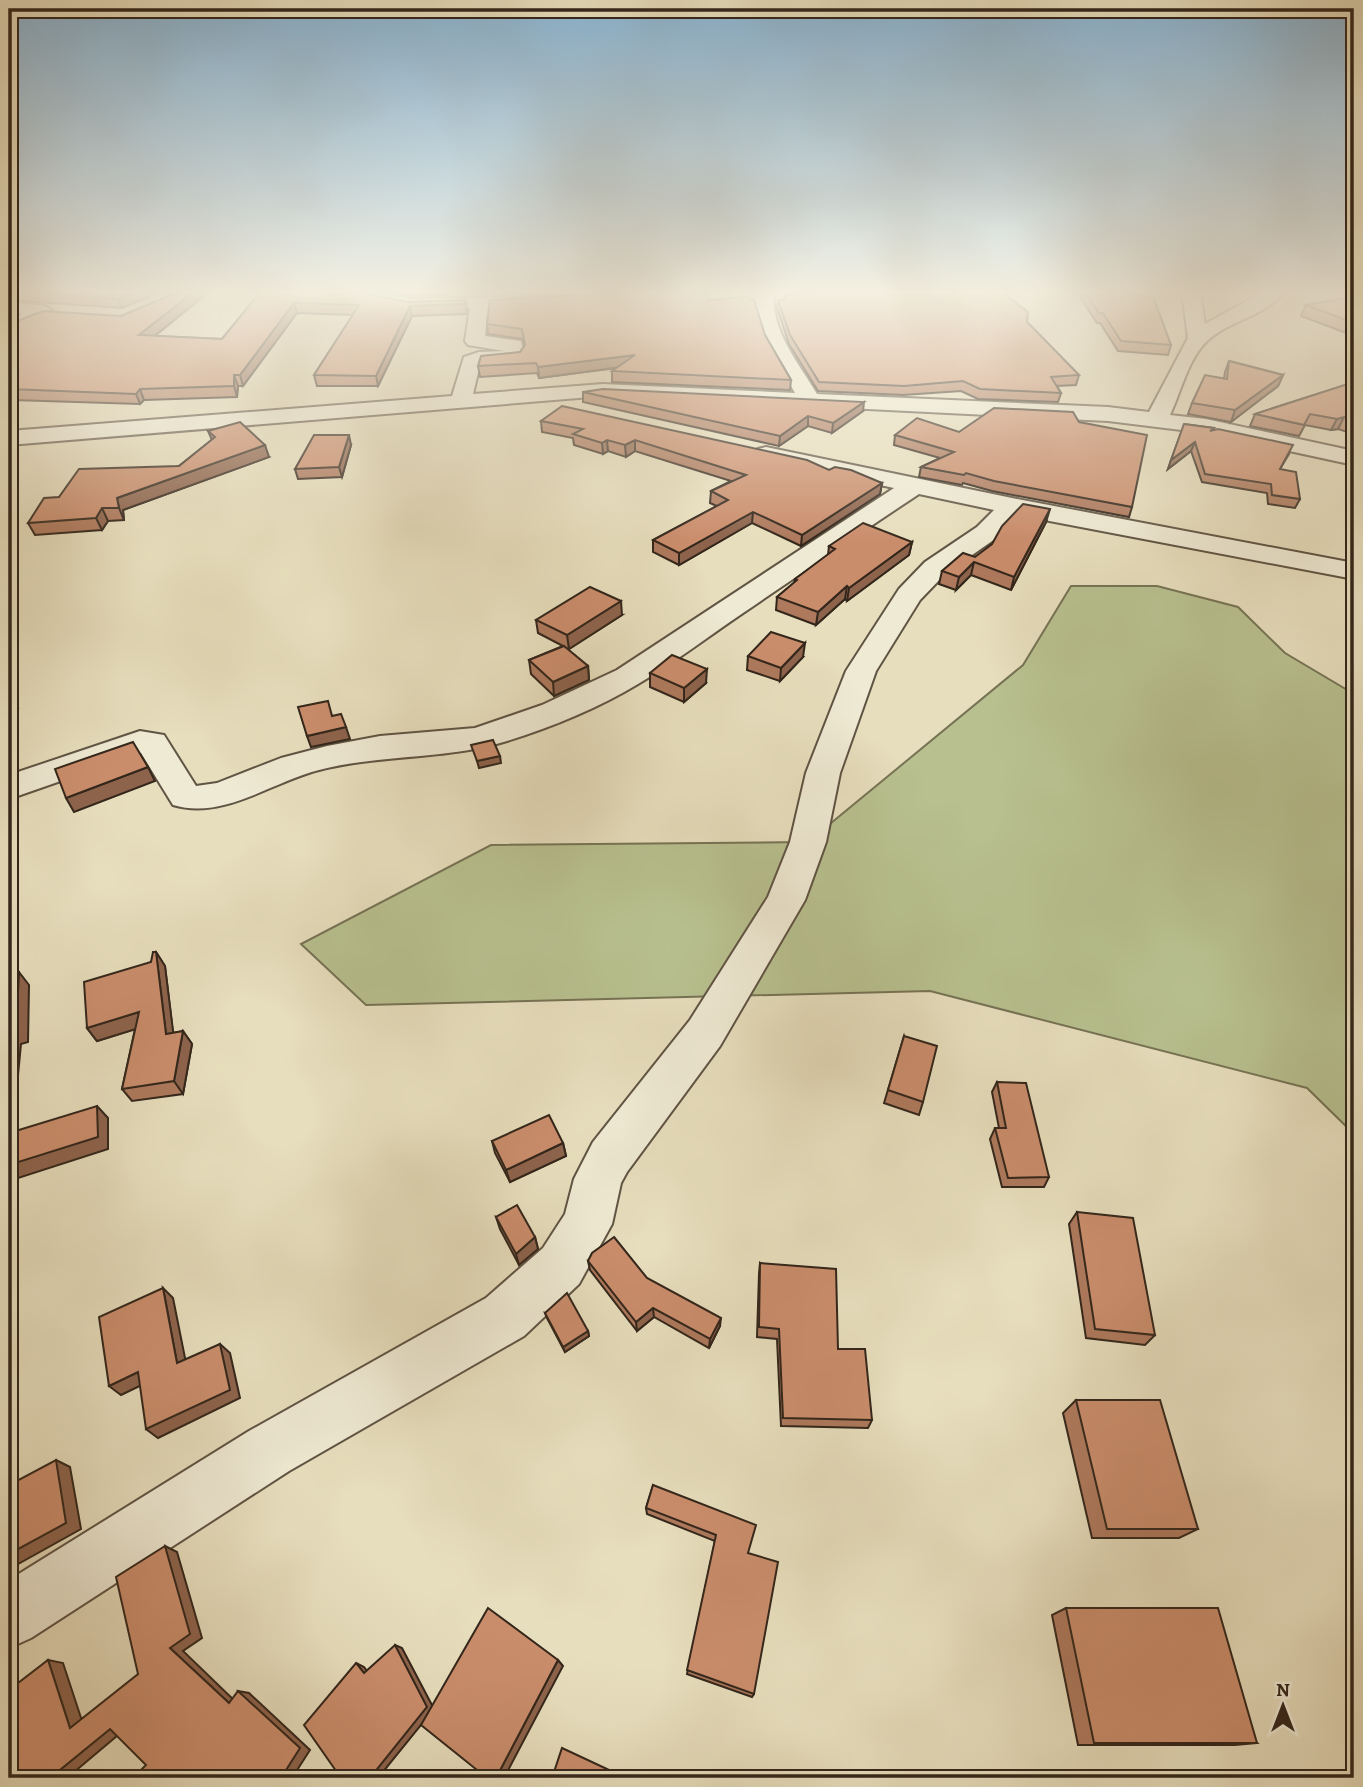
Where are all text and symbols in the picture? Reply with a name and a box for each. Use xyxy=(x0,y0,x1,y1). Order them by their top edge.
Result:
north arrow xyxy=(1248,1672,1318,1742)
text: N xyxy=(1276,1677,1290,1703)

